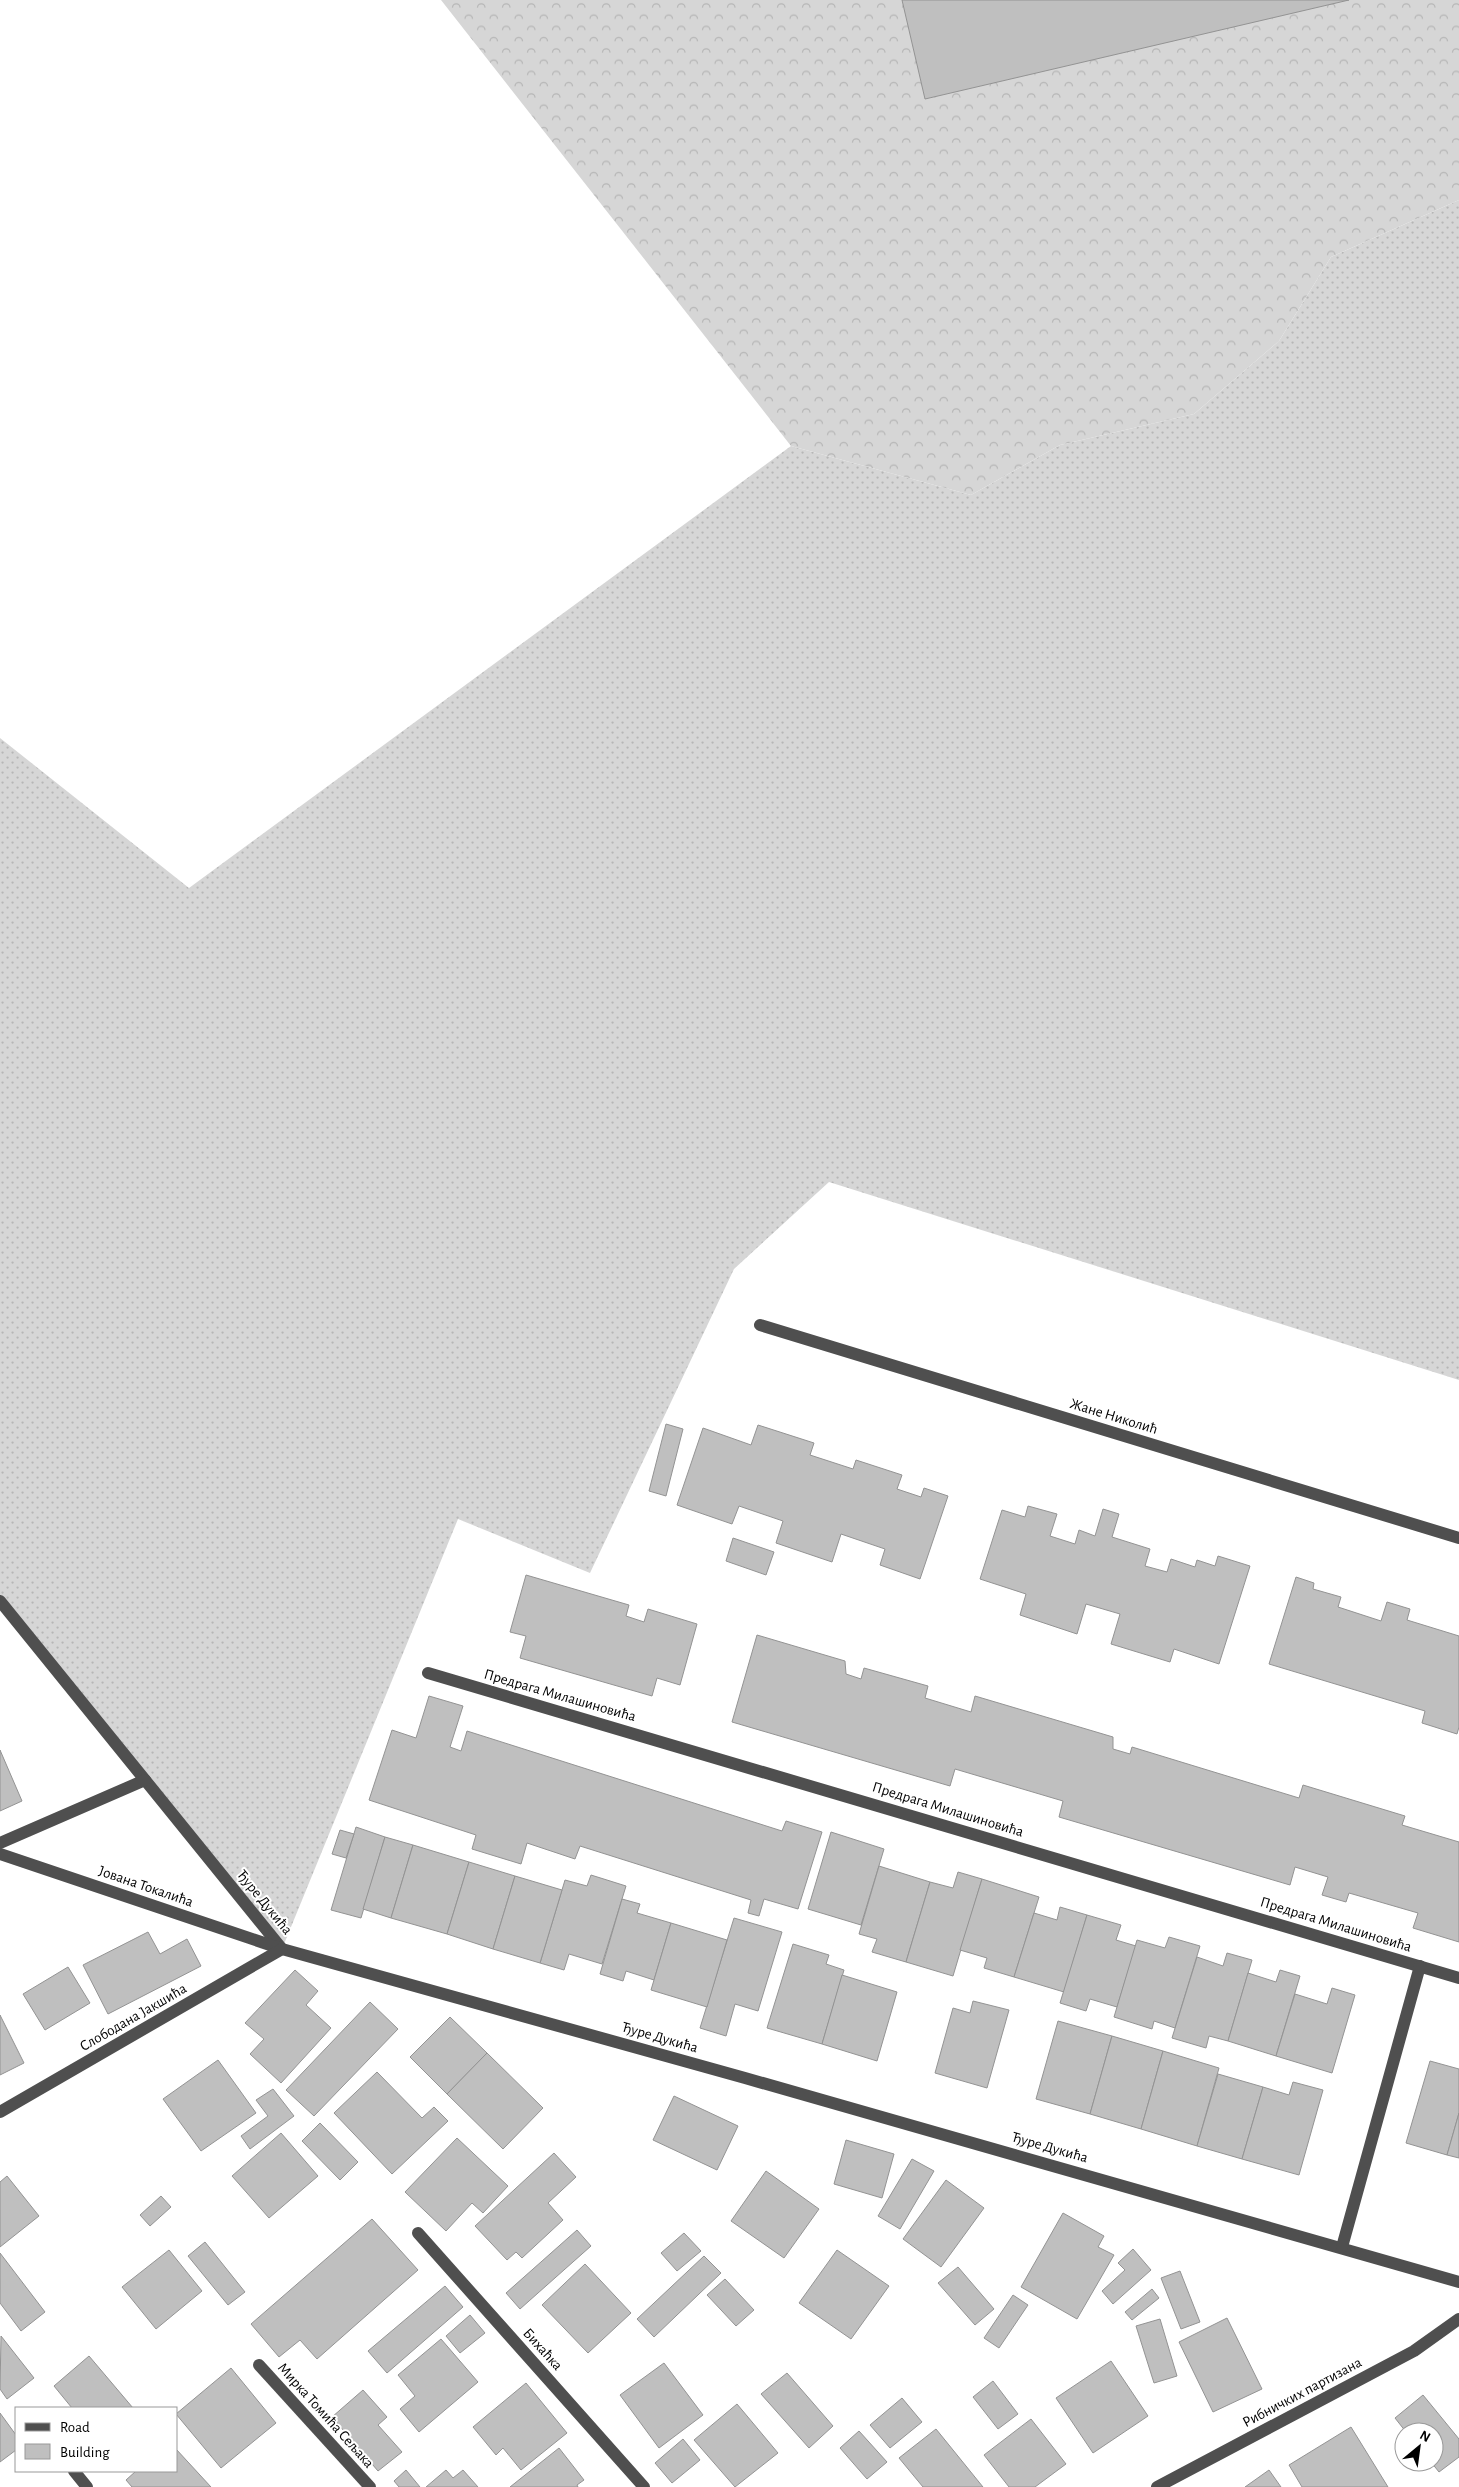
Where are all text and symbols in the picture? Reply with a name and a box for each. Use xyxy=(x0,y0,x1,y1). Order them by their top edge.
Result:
street label: Жане Николић xyxy=(1068,1396,1160,1437)
street label: Предрага Милашиновића xyxy=(482,1667,638,1724)
street label: Предрага Милашиновића xyxy=(870,1779,1025,1840)
street label: Јована Токалића xyxy=(96,1863,195,1910)
street label: Ђуре Дукића xyxy=(234,1867,295,1938)
street label: Предрага Милашиновића xyxy=(1258,1894,1413,1955)
street label: Слободана Јакшића xyxy=(77,1981,189,2054)
street label: Ђуре Дукића xyxy=(620,2019,700,2056)
street label: Ђуре Дукића xyxy=(1010,2129,1090,2166)
street label: Бихаћка xyxy=(520,2325,565,2373)
street label: Рибничких партизана xyxy=(1240,2355,1364,2430)
street label: Мирка Томића Сељака xyxy=(275,2360,377,2471)
legend xyxy=(15,2407,178,2472)
text: Road xyxy=(60,2420,90,2435)
north arrow xyxy=(1394,2422,1444,2472)
text: N xyxy=(1417,2428,1432,2445)
text: Building xyxy=(60,2445,110,2460)

